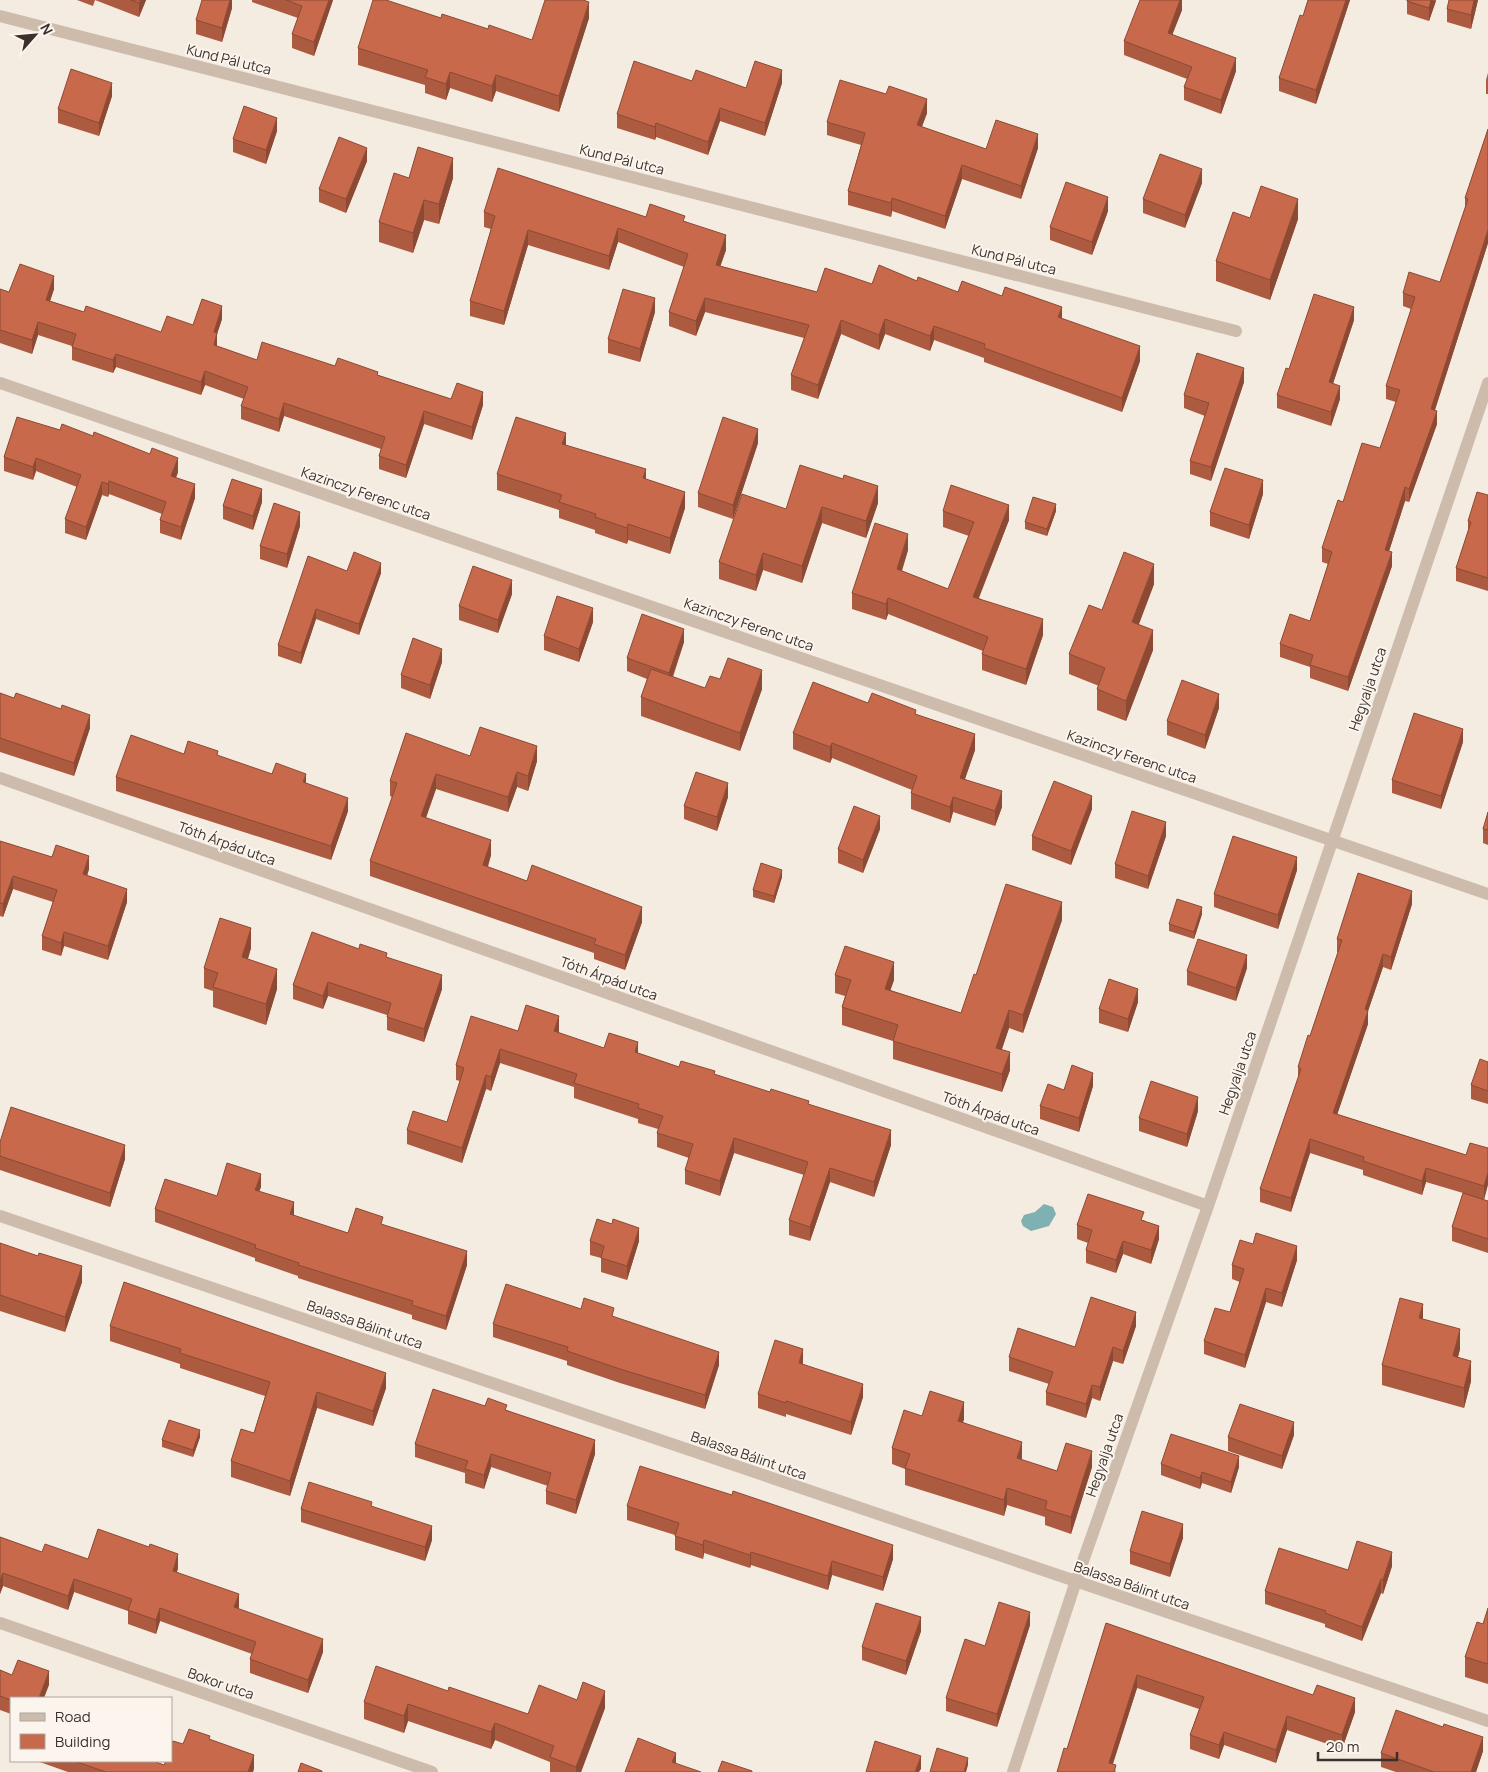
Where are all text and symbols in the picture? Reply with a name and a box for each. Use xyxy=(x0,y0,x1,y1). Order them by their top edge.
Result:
north arrow xyxy=(10,10,60,60)
text: N xyxy=(36,20,58,38)
street label: Kund Pál utca xyxy=(185,39,273,79)
street label: Kund Pál utca xyxy=(578,139,666,179)
street label: Kund Pál utca xyxy=(970,239,1058,279)
street label: Kazinczy Ferenc utca xyxy=(299,462,433,524)
street label: Kazinczy Ferenc utca xyxy=(682,593,816,655)
street label: Hegyalja utca xyxy=(1344,645,1390,733)
street label: Kazinczy Ferenc utca xyxy=(1065,725,1199,787)
street label: Tóth Árpád utca xyxy=(176,817,278,869)
street label: Tóth Árpád utca xyxy=(558,952,660,1004)
street label: Hegyalja utca xyxy=(1214,1029,1260,1117)
street label: Tóth Árpád utca xyxy=(940,1087,1042,1139)
street label: Balassa Bálint utca xyxy=(304,1295,426,1353)
street label: Hegyalja utca xyxy=(1081,1411,1127,1499)
street label: Balassa Bálint utca xyxy=(688,1426,810,1484)
street label: Balassa Bálint utca xyxy=(1071,1556,1193,1614)
street label: Bokor utca xyxy=(185,1663,257,1703)
legend xyxy=(10,1697,172,1762)
text: Road xyxy=(55,1706,91,1727)
scale bar xyxy=(1318,1730,1397,1762)
text: Building xyxy=(55,1731,110,1752)
text: 20 m xyxy=(1326,1736,1359,1757)

